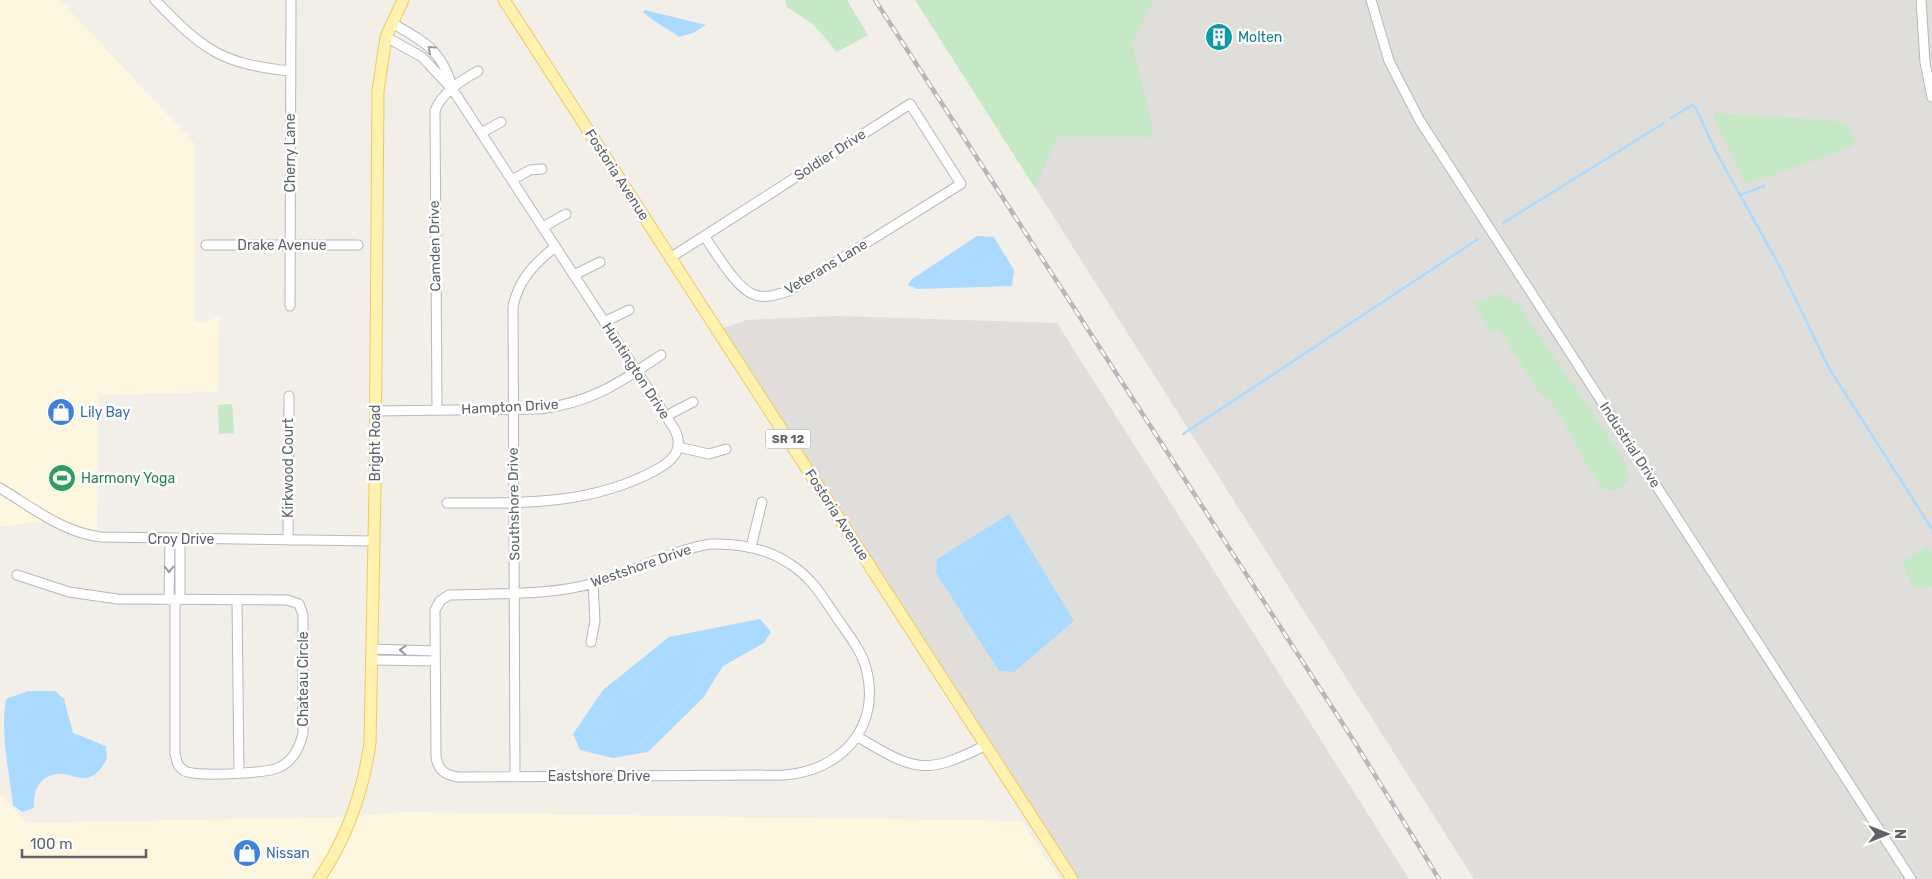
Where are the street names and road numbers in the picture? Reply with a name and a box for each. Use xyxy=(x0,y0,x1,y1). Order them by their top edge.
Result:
street label: Cherry Lane xyxy=(282,113,299,193)
street label: Fostoria Avenue xyxy=(581,126,653,224)
street label: Soldier Drive xyxy=(791,126,869,184)
street label: Camden Drive xyxy=(426,200,444,292)
street label: Veterans Lane xyxy=(782,236,871,298)
street label: Drake Avenue xyxy=(237,237,327,254)
street label: Huntington Drive xyxy=(598,320,674,423)
street label: Hampton Drive xyxy=(461,396,559,418)
street label: Industrial Drive xyxy=(1596,399,1664,491)
street label: Bright Road xyxy=(367,405,384,481)
street label: Kirkwood Court xyxy=(280,418,297,518)
road number: SR 12 xyxy=(766,429,810,448)
street label: Southshore Drive xyxy=(505,447,523,561)
street label: Fostoria Avenue xyxy=(801,466,873,564)
street label: Croy Drive xyxy=(148,531,215,548)
street label: Westshore Drive xyxy=(588,541,694,591)
street label: Chateau Circle xyxy=(295,631,312,727)
street label: Eastshore Drive xyxy=(548,768,650,785)

